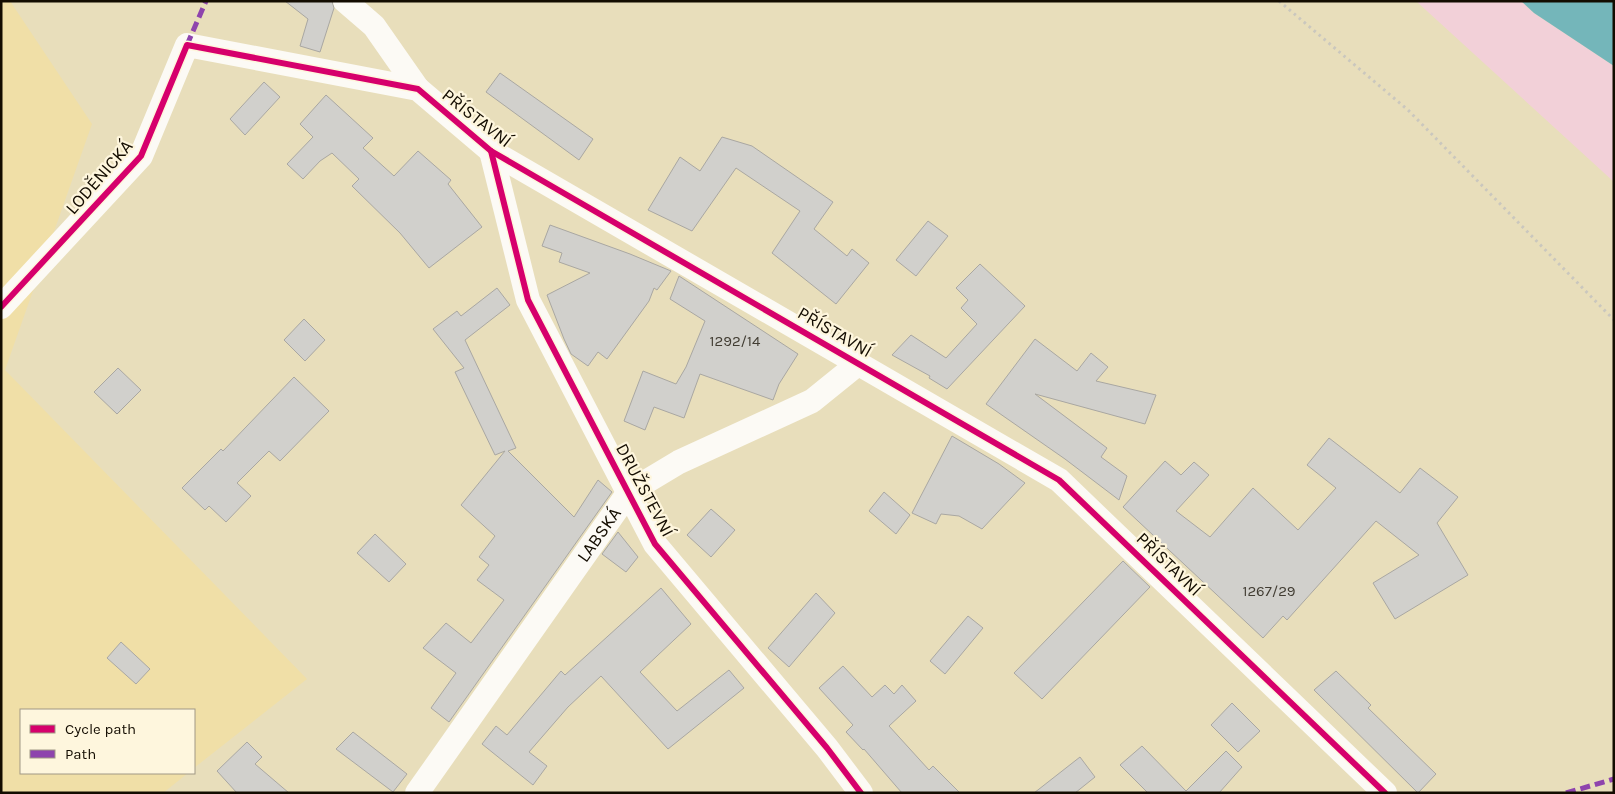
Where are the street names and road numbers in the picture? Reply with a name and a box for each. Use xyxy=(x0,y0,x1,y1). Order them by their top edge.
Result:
street label: PŘÍSTAVNÍ xyxy=(438,83,518,153)
street label: LODĚNICKÁ xyxy=(60,135,137,219)
street label: PŘÍSTAVNÍ xyxy=(794,301,878,363)
street label: DRUŽSTEVNÍ xyxy=(611,439,680,541)
street label: LABSKÁ xyxy=(572,502,626,566)
street label: PŘÍSTAVNÍ xyxy=(1132,527,1208,601)

